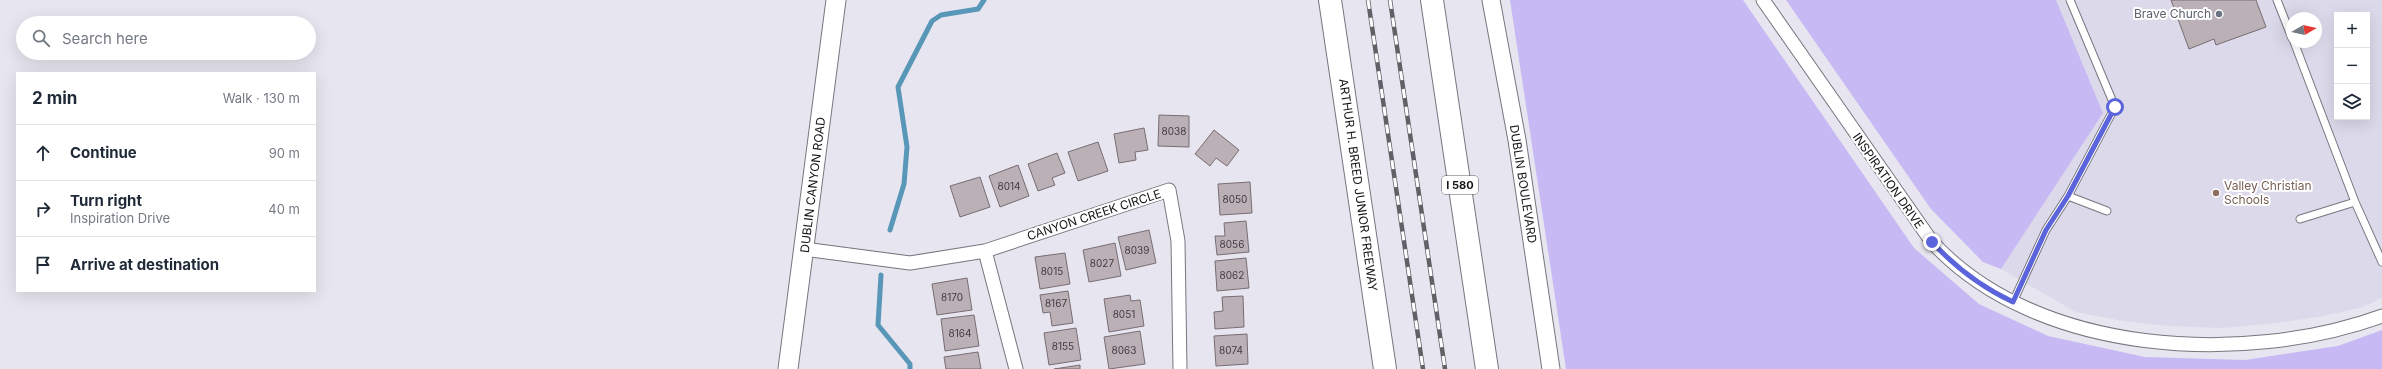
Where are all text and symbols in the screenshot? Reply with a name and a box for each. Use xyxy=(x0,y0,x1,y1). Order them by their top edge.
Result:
place label: Brave Church xyxy=(2134,6,2211,21)
marker: Brave Church xyxy=(2214,9,2224,19)
north arrow xyxy=(2286,12,2322,48)
map controls xyxy=(2334,12,2370,120)
button: + xyxy=(2334,12,2370,48)
search box xyxy=(16,16,316,60)
icon: search xyxy=(30,27,52,49)
text: Search here xyxy=(62,29,148,48)
button: − xyxy=(2334,48,2370,84)
street label: ARTHUR H. BREED JUNIOR FREEWAY xyxy=(1336,78,1381,292)
button: layers xyxy=(2334,84,2370,120)
text: 2 min xyxy=(32,88,77,108)
text: Walk · 130 m xyxy=(223,90,300,106)
route start xyxy=(2106,98,2124,116)
street label: DUBLIN CANYON ROAD xyxy=(797,116,828,254)
street label: DUBLIN BOULEVARD xyxy=(1507,124,1540,244)
house number: 8038 xyxy=(1162,125,1186,137)
street label: INSPIRATION DRIVE xyxy=(1850,130,1927,232)
icon: ahead xyxy=(32,142,54,164)
text: Continue xyxy=(70,143,137,162)
text: 90 m xyxy=(269,145,300,161)
road number: I 580 xyxy=(1442,176,1478,194)
place label: Valley Christian Schools xyxy=(2224,178,2312,207)
house number: 8014 xyxy=(997,180,1021,192)
street label: CANYON CREEK CIRCLE xyxy=(1025,186,1163,243)
marker: Valley Christian Schools xyxy=(2211,188,2221,198)
text: Turn right xyxy=(70,191,142,210)
house number: 8050 xyxy=(1223,193,1247,205)
icon: right xyxy=(32,198,54,220)
text: 40 m xyxy=(268,201,300,217)
text: Inspiration Drive xyxy=(70,210,170,226)
route end xyxy=(1923,233,1941,251)
house number: 8056 xyxy=(1220,238,1244,250)
house number: 8039 xyxy=(1125,244,1149,256)
icon: arrive xyxy=(32,254,54,276)
text: Arrive at destination xyxy=(70,255,219,274)
house number: 8027 xyxy=(1090,257,1114,269)
house number: 8015 xyxy=(1041,265,1063,277)
house number: 8062 xyxy=(1220,269,1244,281)
house number: 8170 xyxy=(941,291,963,303)
house number: 8167 xyxy=(1045,297,1067,309)
house number: 8051 xyxy=(1113,308,1135,320)
house number: 8164 xyxy=(949,327,971,339)
house number: 8155 xyxy=(1052,340,1074,352)
house number: 8063 xyxy=(1112,344,1136,356)
house number: 8074 xyxy=(1219,344,1243,356)

